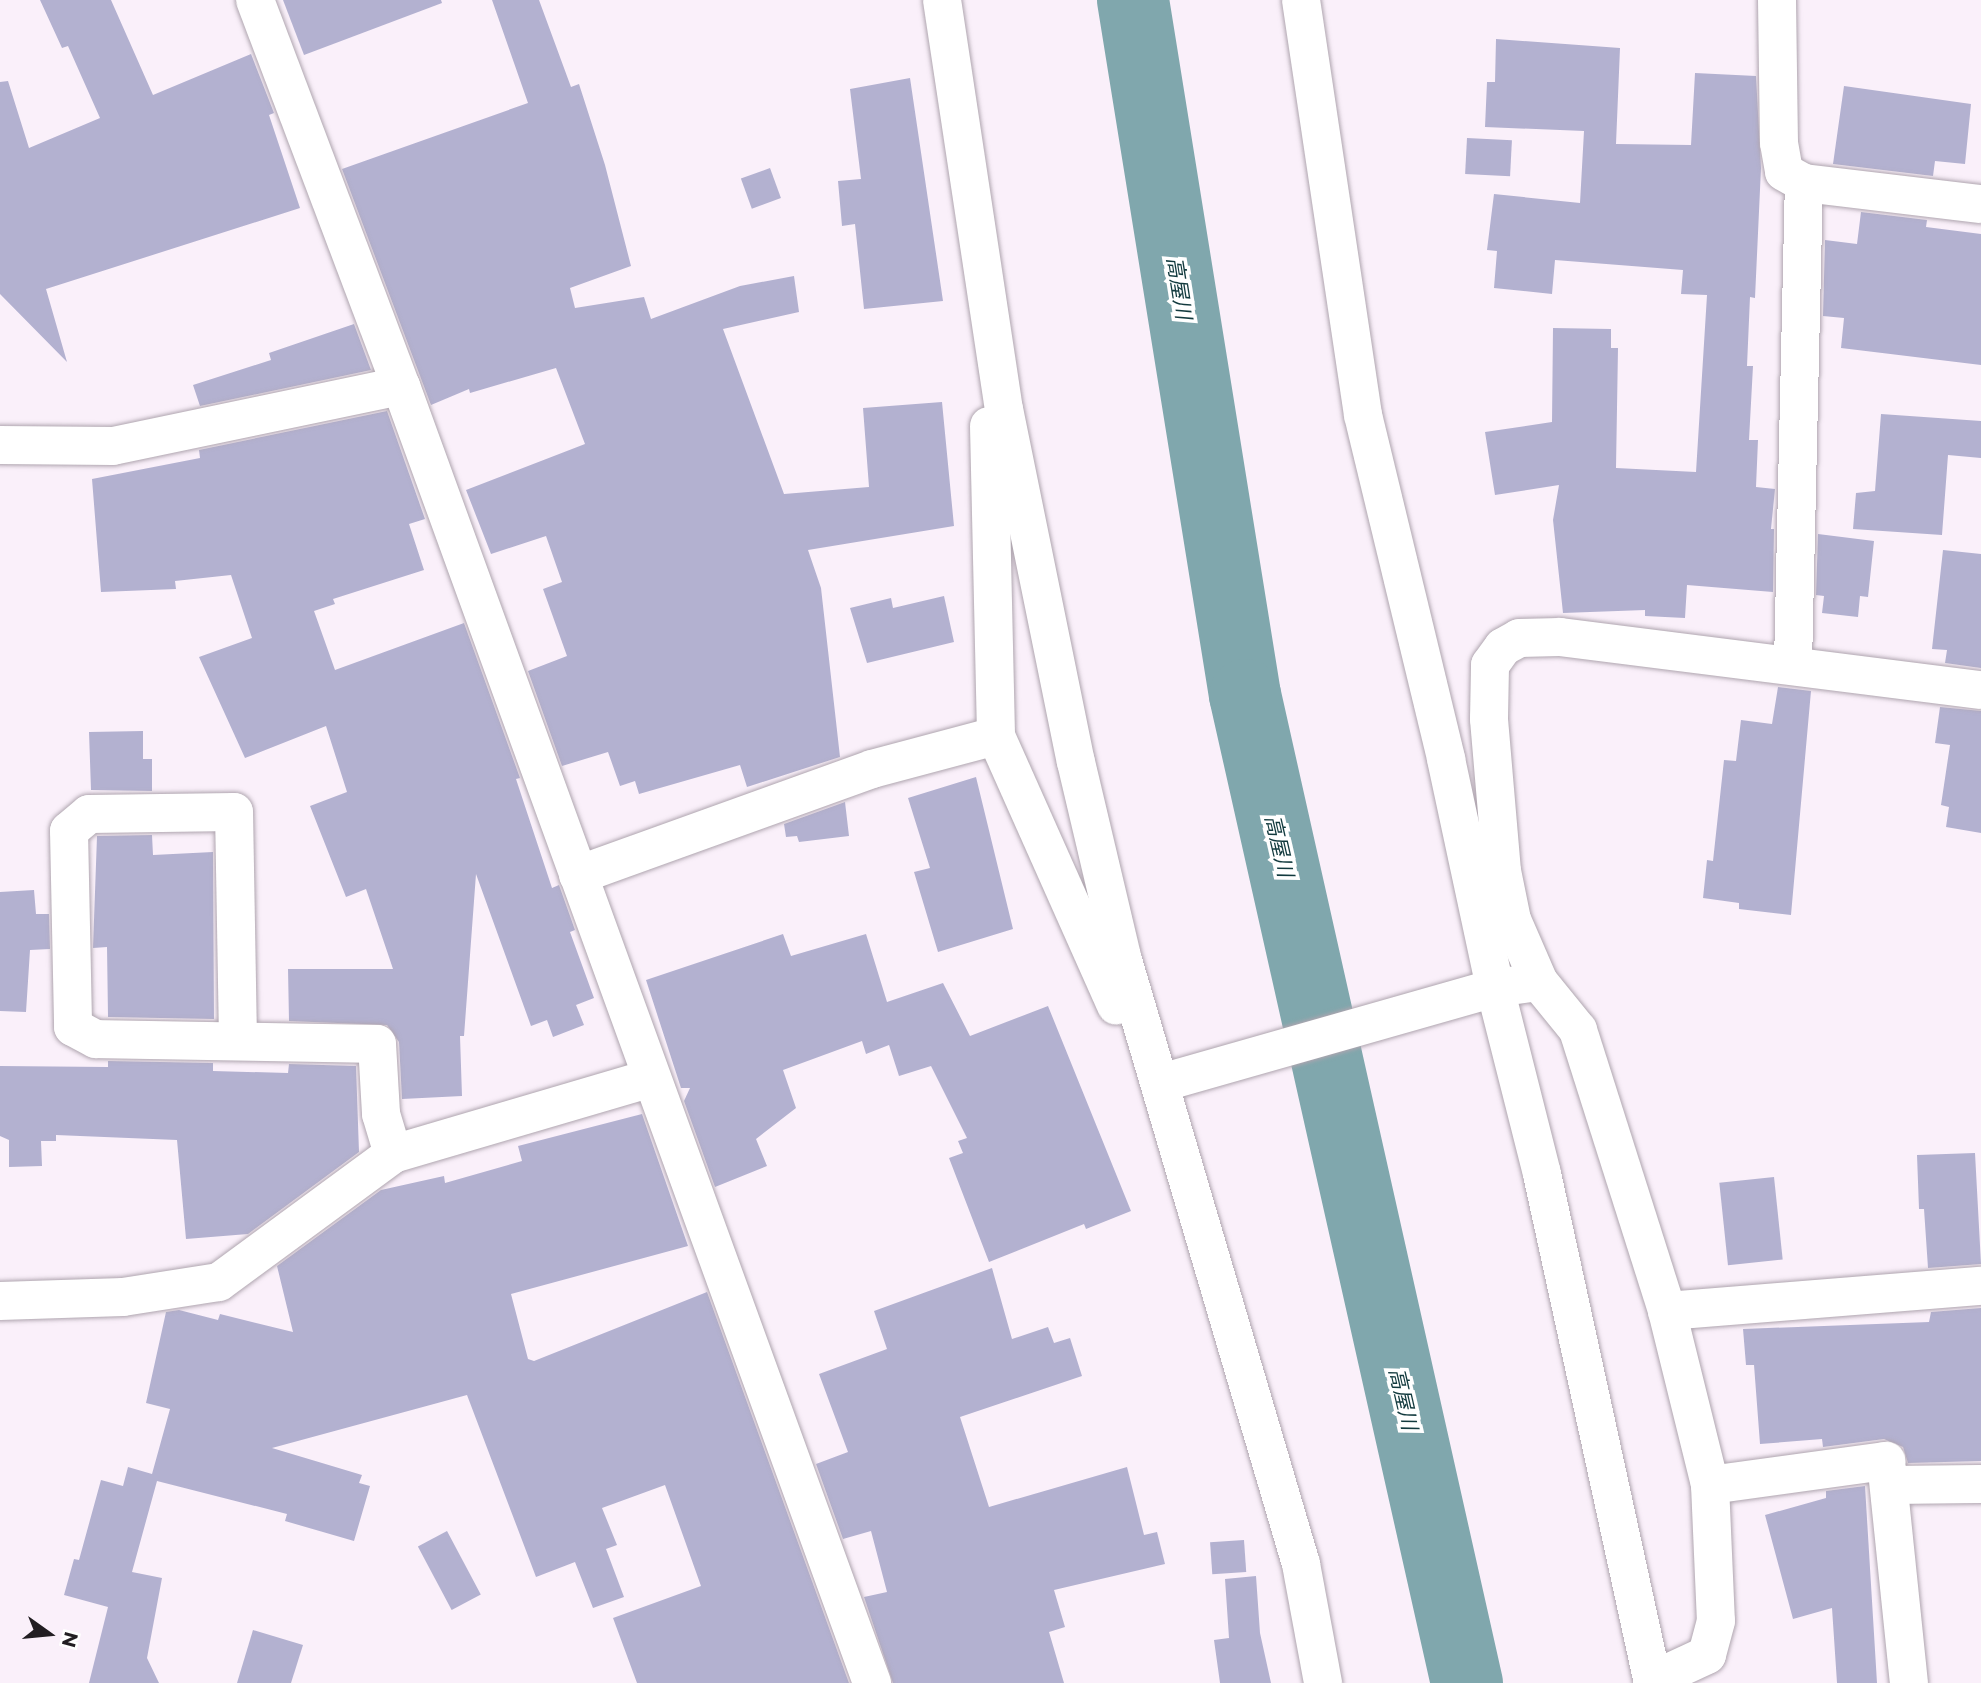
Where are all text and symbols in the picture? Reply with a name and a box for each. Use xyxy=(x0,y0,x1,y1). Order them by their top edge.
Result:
water label: 高屋川 xyxy=(1162,255,1196,321)
water label: 高屋川 xyxy=(1260,812,1298,880)
water label: 高屋川 xyxy=(1384,1365,1422,1433)
north arrow xyxy=(14,1599,84,1669)
text: N xyxy=(57,1629,83,1650)

